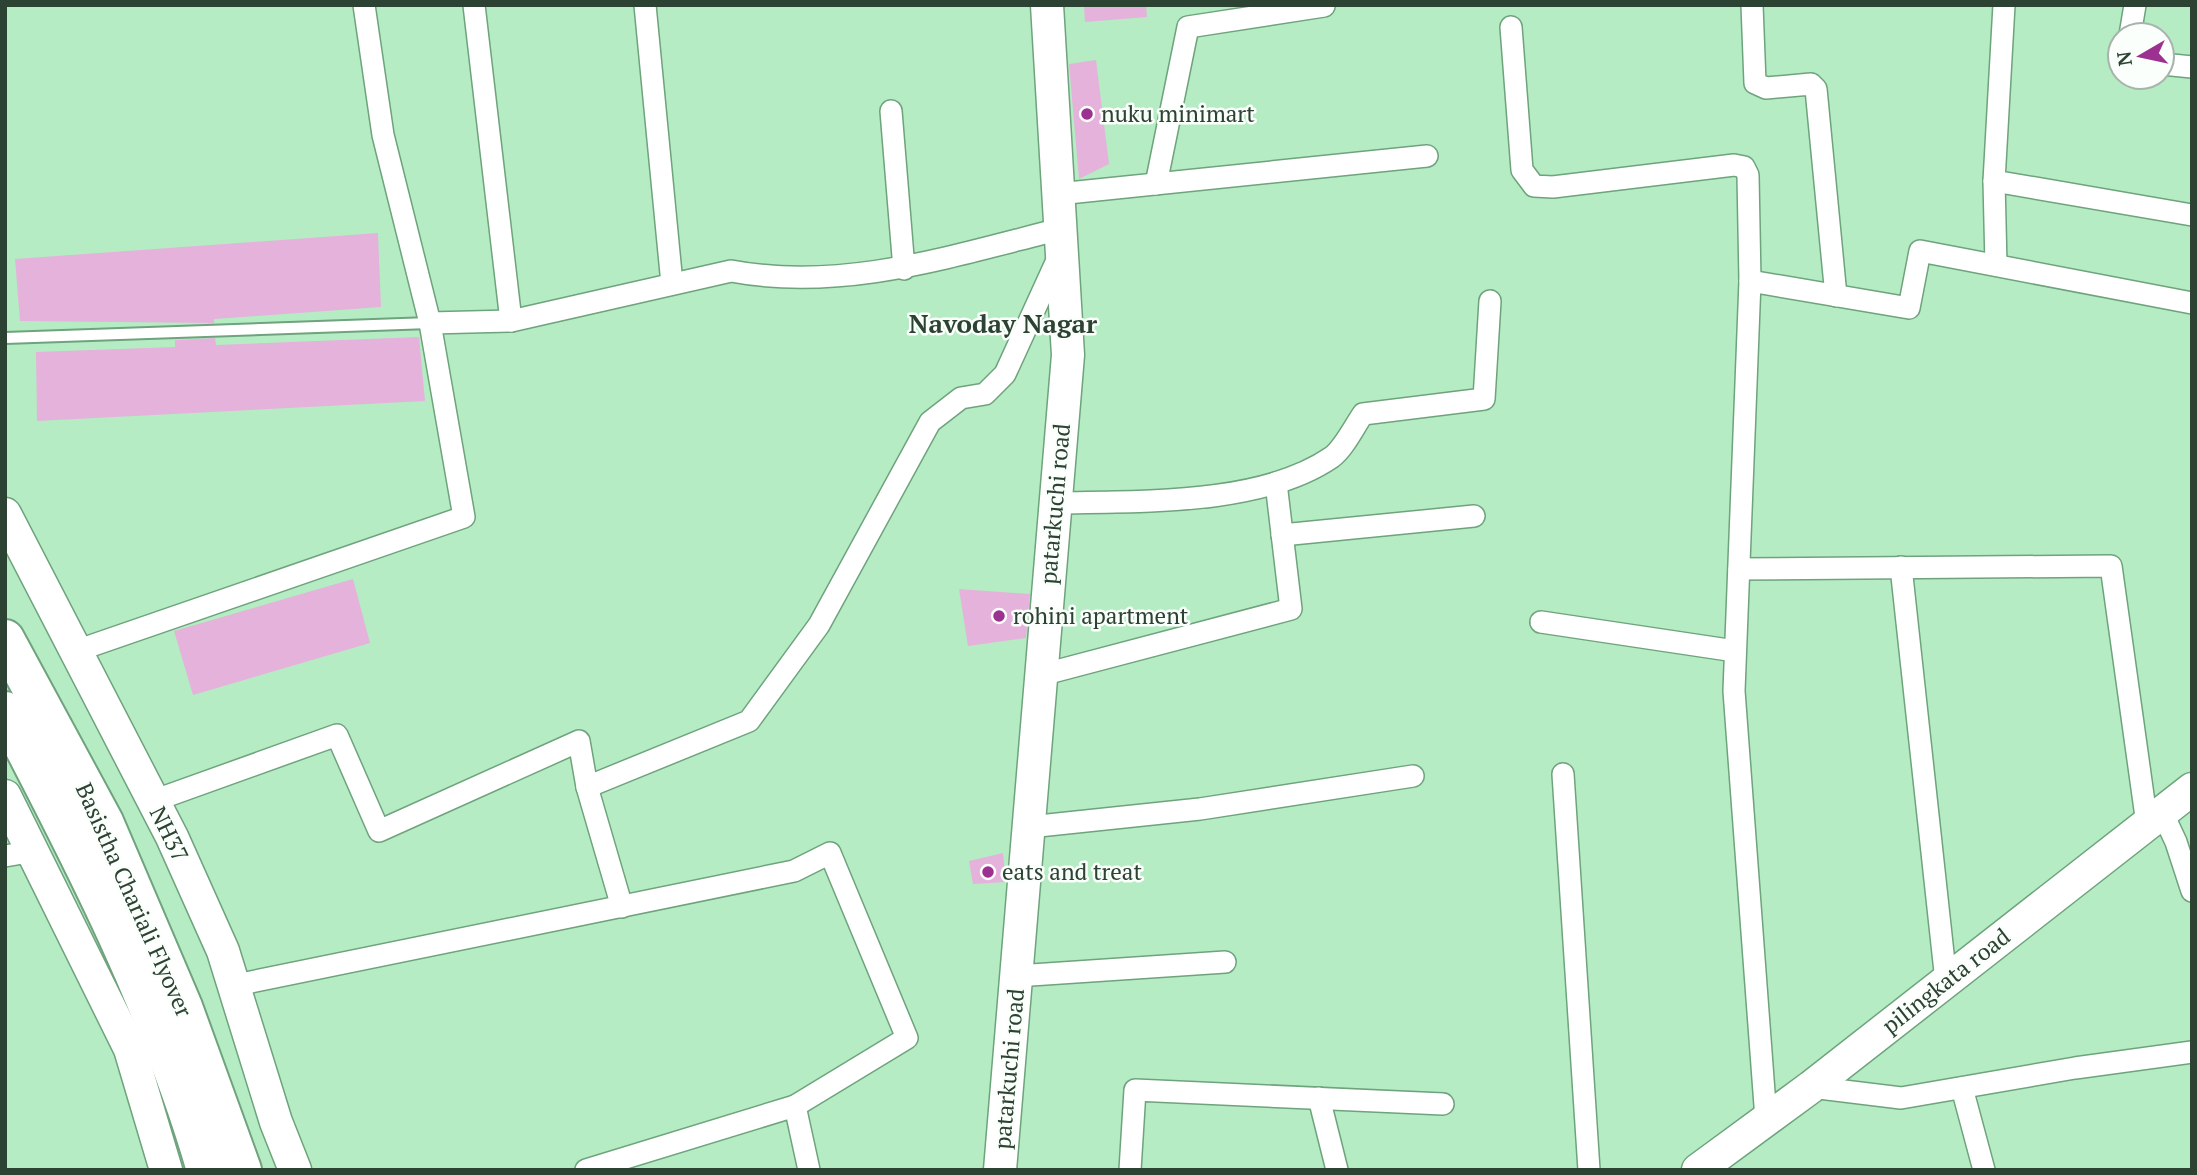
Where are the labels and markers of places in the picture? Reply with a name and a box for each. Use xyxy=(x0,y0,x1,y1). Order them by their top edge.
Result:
place label: nuku minimart xyxy=(1101,98,1255,129)
marker: nuku minimart xyxy=(1079,106,1095,122)
place label: rohini apartment xyxy=(1013,600,1189,631)
marker: rohini apartment xyxy=(991,608,1007,624)
place label: eats and treat xyxy=(1002,856,1142,887)
marker: eats and treat xyxy=(980,864,996,880)

